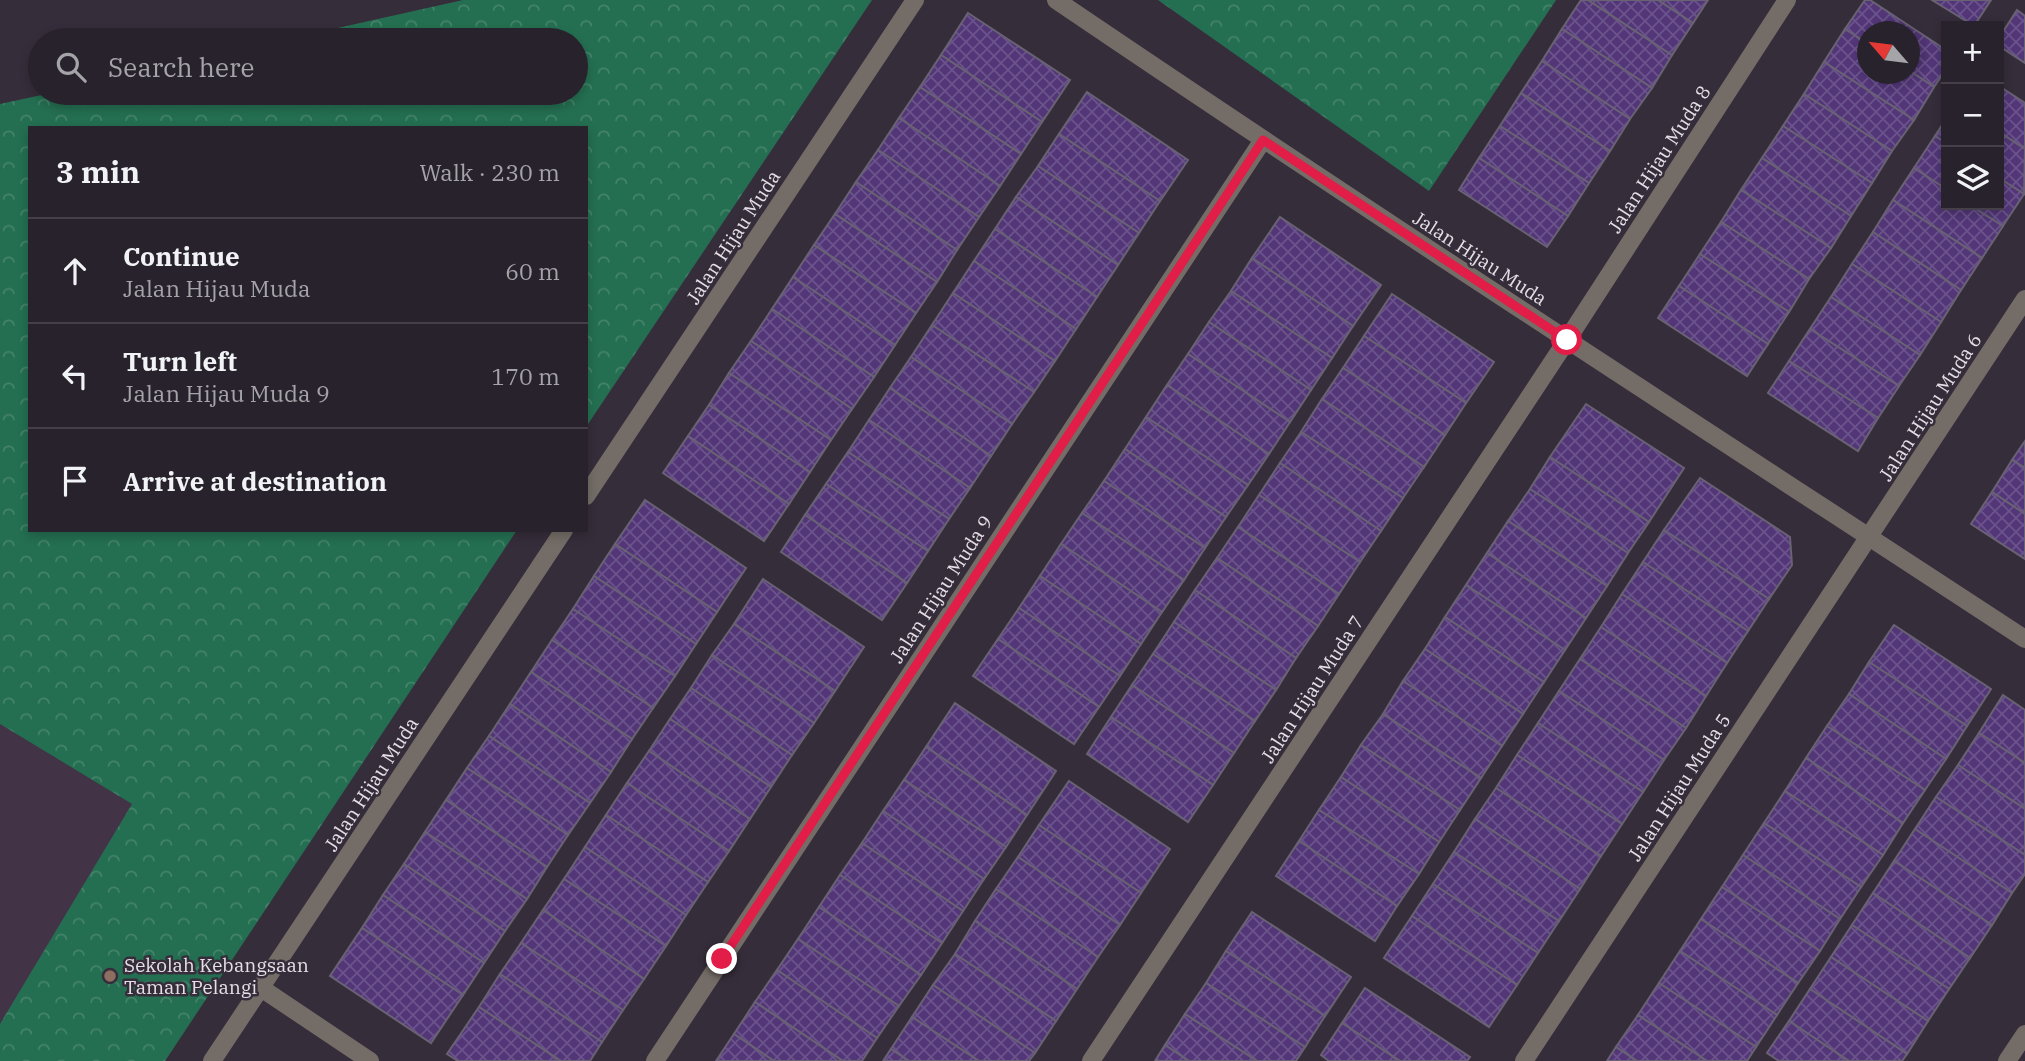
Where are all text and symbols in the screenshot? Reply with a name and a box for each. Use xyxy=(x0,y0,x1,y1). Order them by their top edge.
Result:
north arrow xyxy=(1857,21,1920,84)
map controls xyxy=(1941,21,2004,210)
button: + xyxy=(1941,21,2004,84)
search box xyxy=(28,28,588,105)
icon: search xyxy=(52,48,90,86)
text: Search here xyxy=(108,50,254,84)
street label: Jalan Hijau Muda 8 xyxy=(1602,81,1716,237)
button: − xyxy=(1941,84,2004,147)
button: layers xyxy=(1941,147,2004,210)
text: 3 min xyxy=(56,152,140,191)
text: Walk · 230 m xyxy=(419,157,560,187)
street label: Jalan Hijau Muda xyxy=(681,165,785,309)
street label: Jalan Hijau Muda xyxy=(1408,206,1552,310)
text: Continue xyxy=(123,239,240,273)
icon: ahead xyxy=(56,252,94,290)
text: 60 m xyxy=(505,256,560,286)
text: Jalan Hijau Muda xyxy=(123,273,311,303)
route start xyxy=(1551,324,1582,355)
street label: Jalan Hijau Muda 6 xyxy=(1873,329,1987,485)
text: Turn left xyxy=(123,344,237,378)
icon: left xyxy=(56,357,94,395)
text: 170 m xyxy=(491,361,560,391)
text: Jalan Hijau Muda 9 xyxy=(123,378,330,408)
icon: arrive xyxy=(56,462,94,500)
text: Arrive at destination xyxy=(123,464,387,498)
street label: Jalan Hijau Muda 9 xyxy=(884,511,998,667)
street label: Jalan Hijau Muda 7 xyxy=(1255,611,1369,767)
street label: Jalan Hijau Muda 5 xyxy=(1622,709,1736,865)
street label: Jalan Hijau Muda xyxy=(319,712,423,856)
route end xyxy=(706,943,737,974)
place label: Sekolah Kebangsaan Taman Pelangi xyxy=(124,953,309,999)
marker: Sekolah Kebangsaan Taman Pelangi xyxy=(102,968,118,984)

